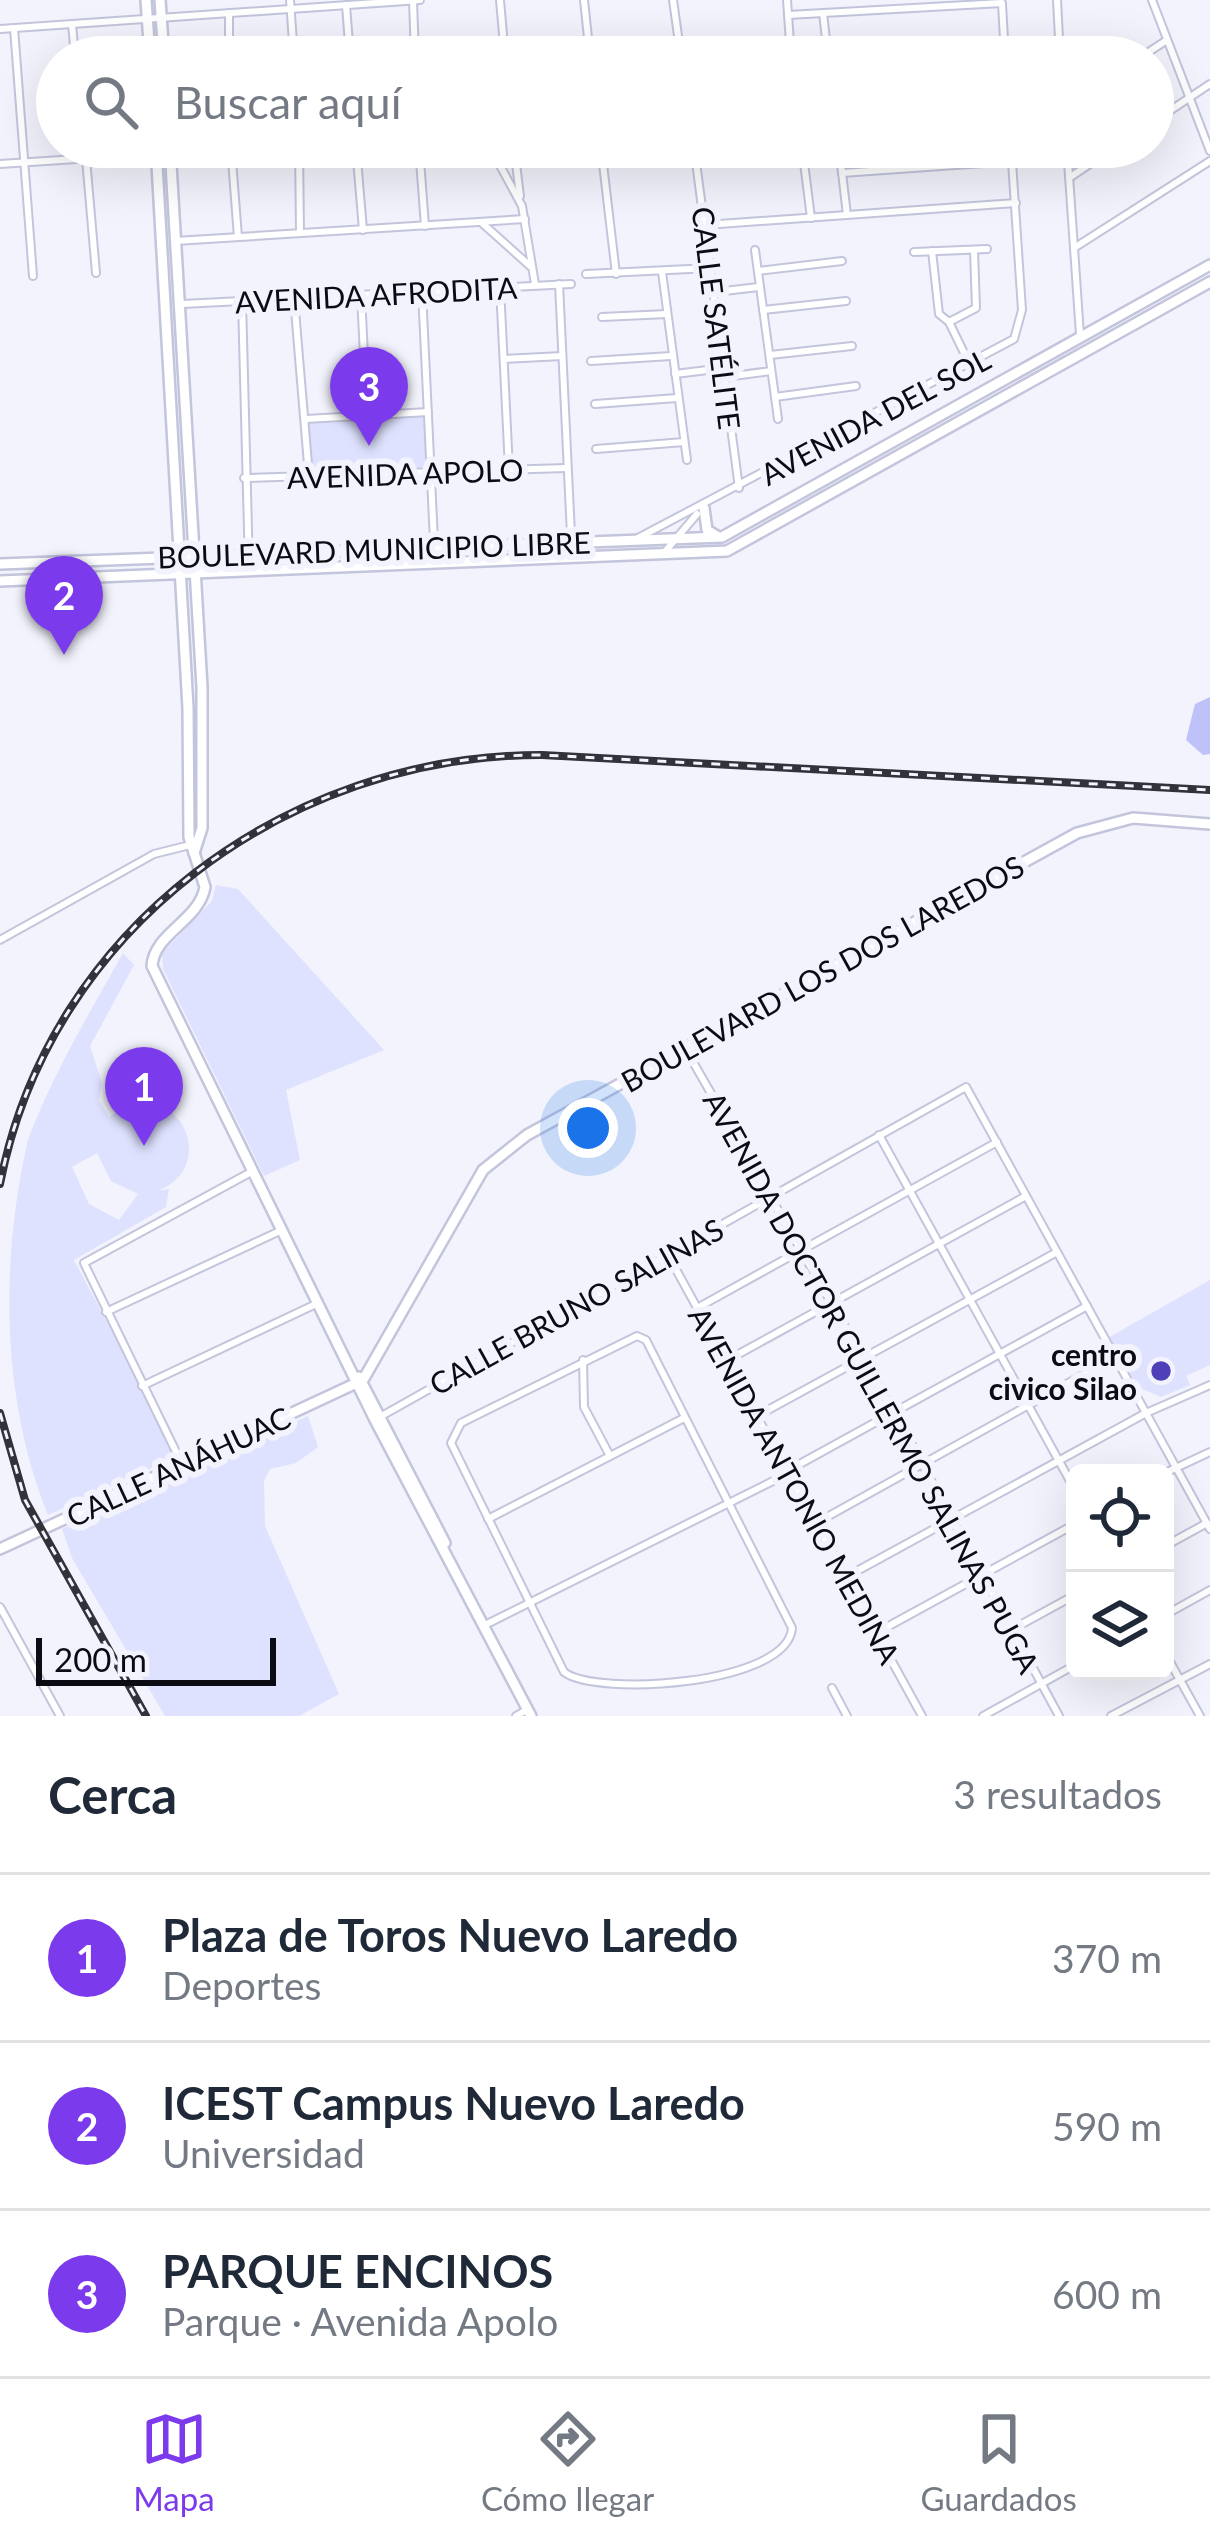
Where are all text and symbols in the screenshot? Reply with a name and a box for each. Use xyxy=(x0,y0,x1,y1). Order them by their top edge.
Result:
search box xyxy=(36,36,1174,168)
icon: search xyxy=(78,69,144,135)
text: Buscar aquí xyxy=(174,75,401,129)
street label: CALLE SATÉLITE xyxy=(685,205,749,431)
street label: AVENIDA AFRODITA xyxy=(234,269,519,319)
street label: AVENIDA DEL SOL xyxy=(754,340,996,492)
pin: 3 xyxy=(330,347,408,446)
street label: AVENIDA APOLO xyxy=(286,451,524,495)
street label: BOULEVARD MUNICIPIO LIBRE xyxy=(157,523,591,575)
pin: 2 xyxy=(25,556,103,655)
street label: BOULEVARD LOS DOS LAREDOS xyxy=(614,847,1030,1099)
pin: 1 xyxy=(105,1047,183,1146)
street label: AVENIDA DOCTOR GUILLERMO SALINAS PUGA xyxy=(696,1085,1048,1680)
your location xyxy=(558,1098,618,1158)
street label: CALLE BRUNO SALINAS xyxy=(423,1210,729,1402)
street label: AVENIDA ANTONIO MEDINA xyxy=(682,1300,909,1670)
place label: centro civico Silao xyxy=(989,1336,1137,1406)
marker: centro civico Silao xyxy=(1148,1358,1174,1384)
street label: CALLE ANÁHUAC xyxy=(60,1398,296,1534)
map controls xyxy=(1066,1464,1174,1680)
button: locate xyxy=(1066,1464,1174,1572)
button: layers xyxy=(1066,1572,1174,1680)
scale bar xyxy=(36,1632,276,1685)
text: 200 m xyxy=(54,1639,147,1679)
text: Cerca xyxy=(48,1764,177,1825)
text: 3 resultados xyxy=(953,1771,1162,1817)
text: Plaza de Toros Nuevo Laredo xyxy=(162,1908,738,1962)
text: 1 xyxy=(76,1935,98,1981)
text: 370 m xyxy=(1052,1935,1162,1981)
text: Deportes xyxy=(162,1962,322,2008)
text: ICEST Campus Nuevo Laredo xyxy=(162,2076,745,2130)
text: 2 xyxy=(76,2103,98,2149)
text: 590 m xyxy=(1052,2103,1162,2149)
text: Universidad xyxy=(162,2130,365,2176)
text: PARQUE ENCINOS xyxy=(162,2244,553,2298)
text: 3 xyxy=(76,2271,98,2317)
text: 600 m xyxy=(1052,2271,1162,2317)
text: Parque · Avenida Apolo xyxy=(162,2298,558,2344)
tab: Mapa xyxy=(133,2406,215,2518)
tab: Cómo llegar xyxy=(481,2406,654,2518)
tab: Guardados xyxy=(920,2406,1077,2518)

